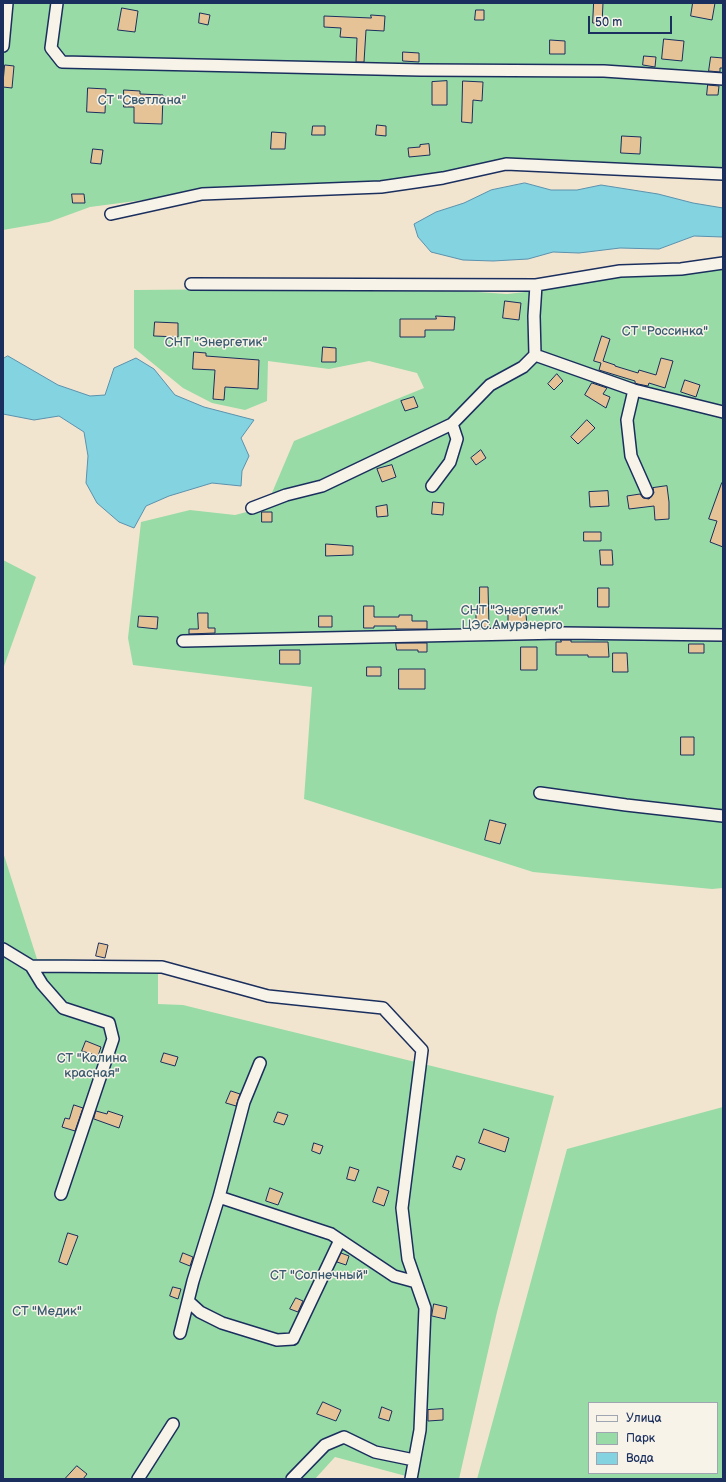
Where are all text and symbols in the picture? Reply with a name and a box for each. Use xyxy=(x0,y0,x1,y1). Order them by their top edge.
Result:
scale bar xyxy=(590,8,674,34)
text: 50 m xyxy=(595,15,622,30)
park label: СТ "Светлана" xyxy=(98,93,186,109)
park label: СТ "Россинка" xyxy=(622,324,708,340)
park label: СНТ "Энергетик" xyxy=(165,335,267,351)
park label: СНТ "Энергетик" ЦЭС Амурэнерго xyxy=(461,603,563,634)
park label: СТ "Калина красная" xyxy=(57,1051,127,1082)
park label: СТ "Солнечный" xyxy=(270,1268,368,1284)
park label: СТ "Медик" xyxy=(12,1304,82,1320)
legend xyxy=(588,1402,718,1474)
text: Улица xyxy=(626,1411,662,1426)
text: Парк xyxy=(626,1431,655,1446)
text: Вода xyxy=(626,1451,654,1466)

